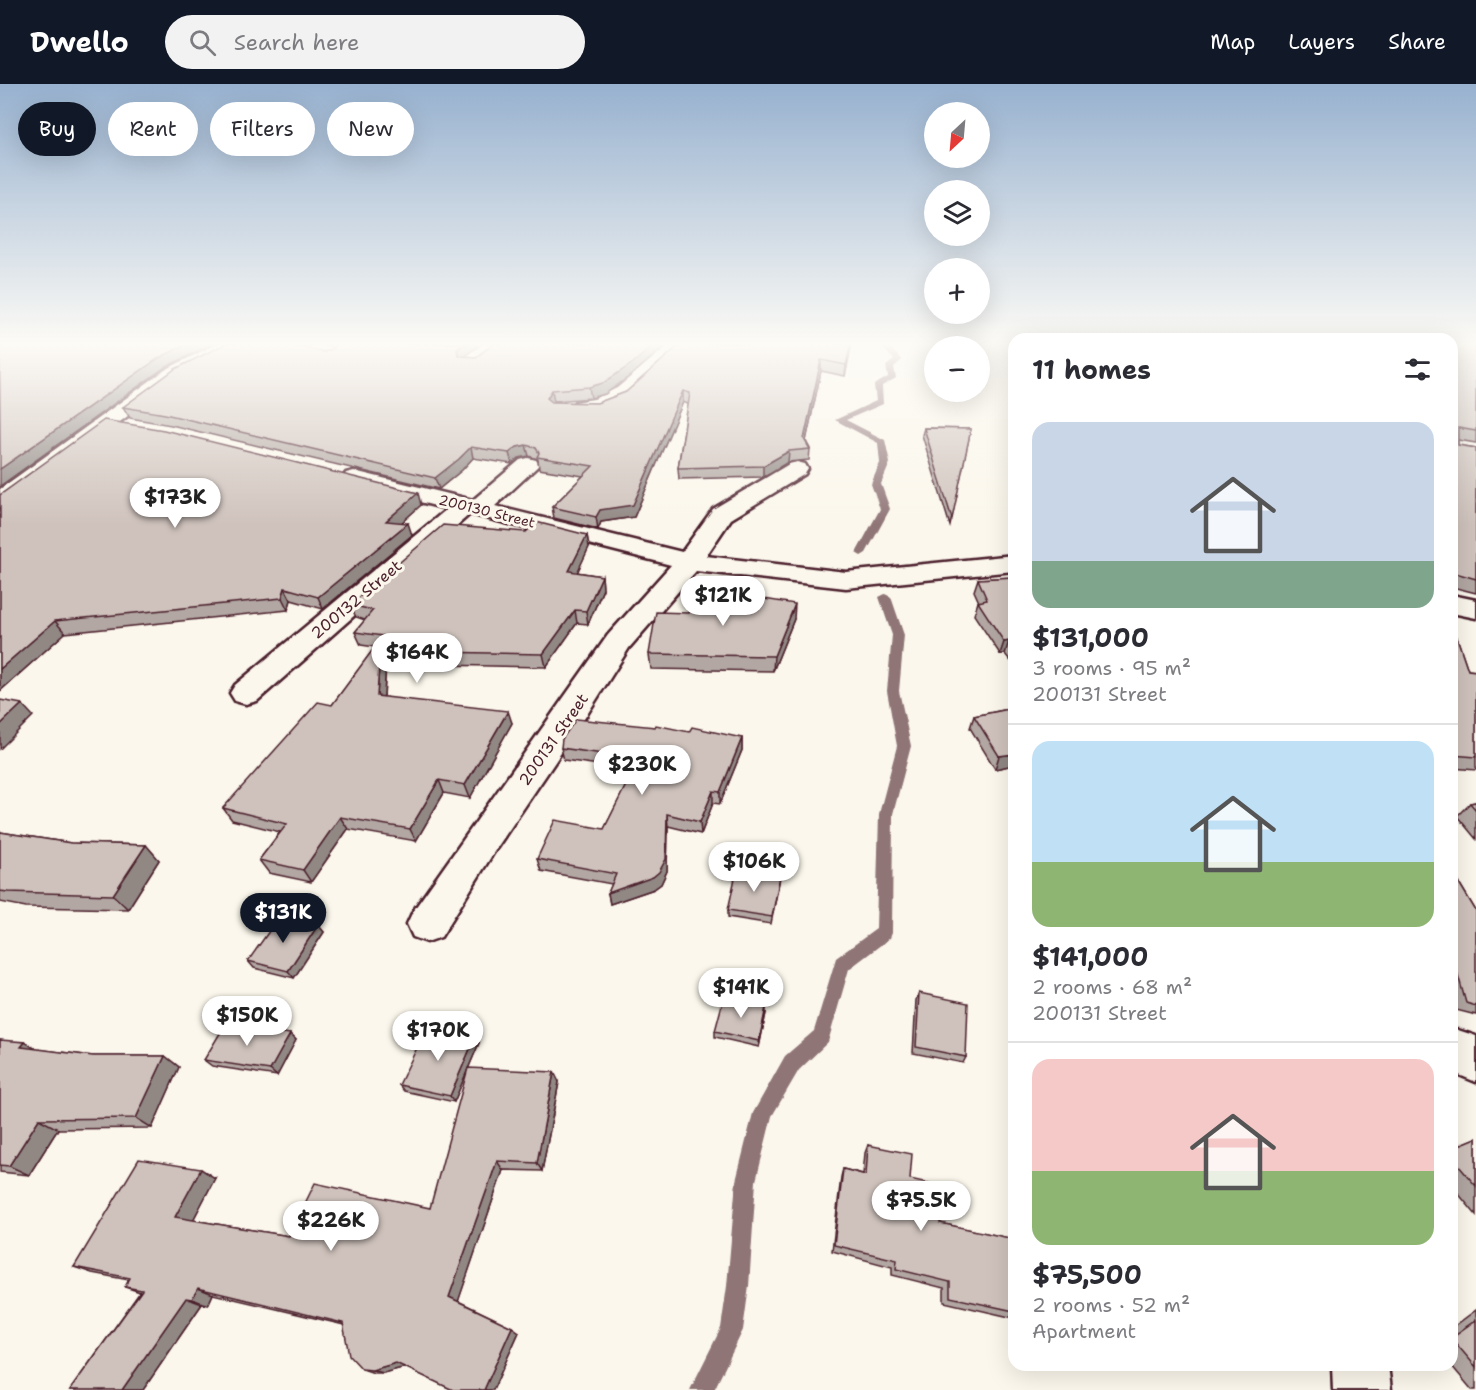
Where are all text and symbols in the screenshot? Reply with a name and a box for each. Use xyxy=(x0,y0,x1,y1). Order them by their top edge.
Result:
search box xyxy=(165,15,585,69)
text: Dwello xyxy=(30,23,129,61)
icon: search xyxy=(186,26,219,59)
text: Search here xyxy=(234,28,360,57)
text: Map xyxy=(1210,28,1255,56)
text: Layers xyxy=(1288,28,1355,56)
text: Share xyxy=(1388,28,1446,56)
chip: Buy xyxy=(18,102,96,156)
chip: Rent xyxy=(108,102,198,156)
chip: Filters xyxy=(210,102,315,156)
chip: New xyxy=(327,102,414,156)
north arrow xyxy=(924,102,990,168)
map controls xyxy=(924,102,990,402)
button: layers xyxy=(924,180,990,246)
button: + xyxy=(924,258,990,324)
button: − xyxy=(924,336,990,402)
text: 11 homes xyxy=(1032,352,1151,387)
icon: filters xyxy=(1401,353,1434,386)
icon: home xyxy=(1179,461,1287,569)
pin: $173K xyxy=(133,478,217,529)
text: $173K xyxy=(144,484,206,510)
street label: 200130 Street xyxy=(437,490,537,532)
street label: 200132 Street xyxy=(307,555,406,643)
pin: $121K xyxy=(681,576,765,627)
text: $121K xyxy=(694,582,752,608)
text: $131,000 xyxy=(1032,620,1149,655)
pin: $164K xyxy=(375,633,459,684)
text: $164K xyxy=(385,639,449,665)
text: 3 rooms · 95 m² xyxy=(1032,655,1191,681)
text: 200131 Street xyxy=(1032,681,1167,707)
street label: 200131 Street xyxy=(514,689,593,790)
pin: $230K xyxy=(600,745,684,796)
text: $230K xyxy=(608,751,676,777)
icon: home xyxy=(1179,780,1287,888)
pin: $106K xyxy=(712,842,796,893)
text: $106K xyxy=(722,848,786,874)
pin: $131K xyxy=(241,893,325,944)
text: $131K xyxy=(254,899,312,925)
text: $141,000 xyxy=(1032,939,1148,974)
pin: $141K xyxy=(699,968,783,1019)
text: $141K xyxy=(712,974,770,1000)
text: 2 rooms · 68 m² xyxy=(1032,974,1192,1000)
pin: $150K xyxy=(205,996,289,1047)
text: 200131 Street xyxy=(1032,1000,1167,1026)
text: $150K xyxy=(216,1002,278,1028)
pin: $170K xyxy=(396,1011,480,1062)
text: $170K xyxy=(406,1017,470,1043)
icon: home xyxy=(1179,1098,1287,1206)
pin: $75.5K xyxy=(872,1181,970,1232)
text: $75.5K xyxy=(886,1187,956,1213)
pin: $226K xyxy=(289,1201,373,1252)
text: $226K xyxy=(297,1207,365,1233)
text: $75,500 xyxy=(1032,1257,1142,1292)
text: 2 rooms · 52 m² xyxy=(1032,1292,1190,1318)
text: Apartment xyxy=(1032,1318,1136,1344)

